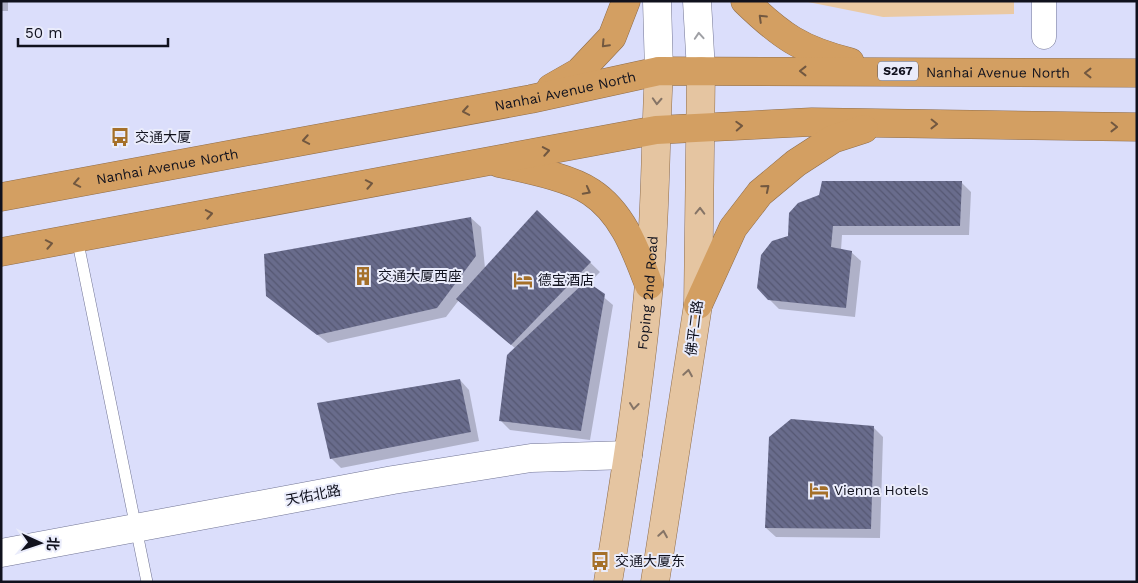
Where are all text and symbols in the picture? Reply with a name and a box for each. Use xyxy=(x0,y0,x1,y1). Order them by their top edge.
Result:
scale bar xyxy=(18,15,168,47)
one-way arrow xyxy=(759,15,768,24)
text: 50 m xyxy=(25,24,62,42)
one-way arrow xyxy=(693,32,704,40)
one-way arrow xyxy=(602,39,611,48)
road number: S267 xyxy=(878,61,918,80)
street label: Nanhai Avenue North xyxy=(926,64,1070,81)
one-way arrow xyxy=(799,66,806,76)
street label: Nanhai Avenue North xyxy=(493,68,637,114)
one-way arrow xyxy=(1084,68,1092,78)
one-way arrow xyxy=(652,97,663,105)
one-way arrow xyxy=(461,105,470,115)
one-way arrow xyxy=(930,119,938,129)
one-way arrow xyxy=(736,120,744,131)
one-way arrow xyxy=(1110,122,1118,132)
bus stop icon: 交通大厦 xyxy=(109,126,131,148)
place label: 交通大厦 xyxy=(135,129,191,145)
one-way arrow xyxy=(302,135,310,145)
street label: Nanhai Avenue North xyxy=(95,145,239,187)
one-way arrow xyxy=(541,146,550,156)
one-way arrow xyxy=(73,177,82,187)
one-way arrow xyxy=(364,179,373,189)
one-way arrow xyxy=(581,185,590,195)
one-way arrow xyxy=(761,185,770,194)
one-way arrow xyxy=(695,207,705,215)
one-way arrow xyxy=(205,209,213,220)
street label: Foping 2nd Road xyxy=(634,235,661,351)
one-way arrow xyxy=(45,239,54,249)
building icon: 交通大厦西座 xyxy=(352,265,374,287)
place label: 交通大厦西座 xyxy=(378,268,462,284)
hotel icon: 德宝酒店 xyxy=(512,269,534,291)
place label: 德宝酒店 xyxy=(538,272,594,288)
street label: 佛平二路 xyxy=(683,299,705,357)
one-way arrow xyxy=(682,369,693,377)
one-way arrow xyxy=(629,402,640,410)
hotel icon: Vienna Hotels xyxy=(808,479,830,501)
street label: 天佑北路 xyxy=(284,482,342,508)
place label: Vienna Hotels xyxy=(834,482,929,498)
north arrow xyxy=(15,518,65,568)
one-way arrow xyxy=(657,529,668,537)
text: 北 xyxy=(45,536,61,551)
bus stop icon: 交通大厦东 xyxy=(589,550,611,572)
place label: 交通大厦东 xyxy=(615,553,685,569)

